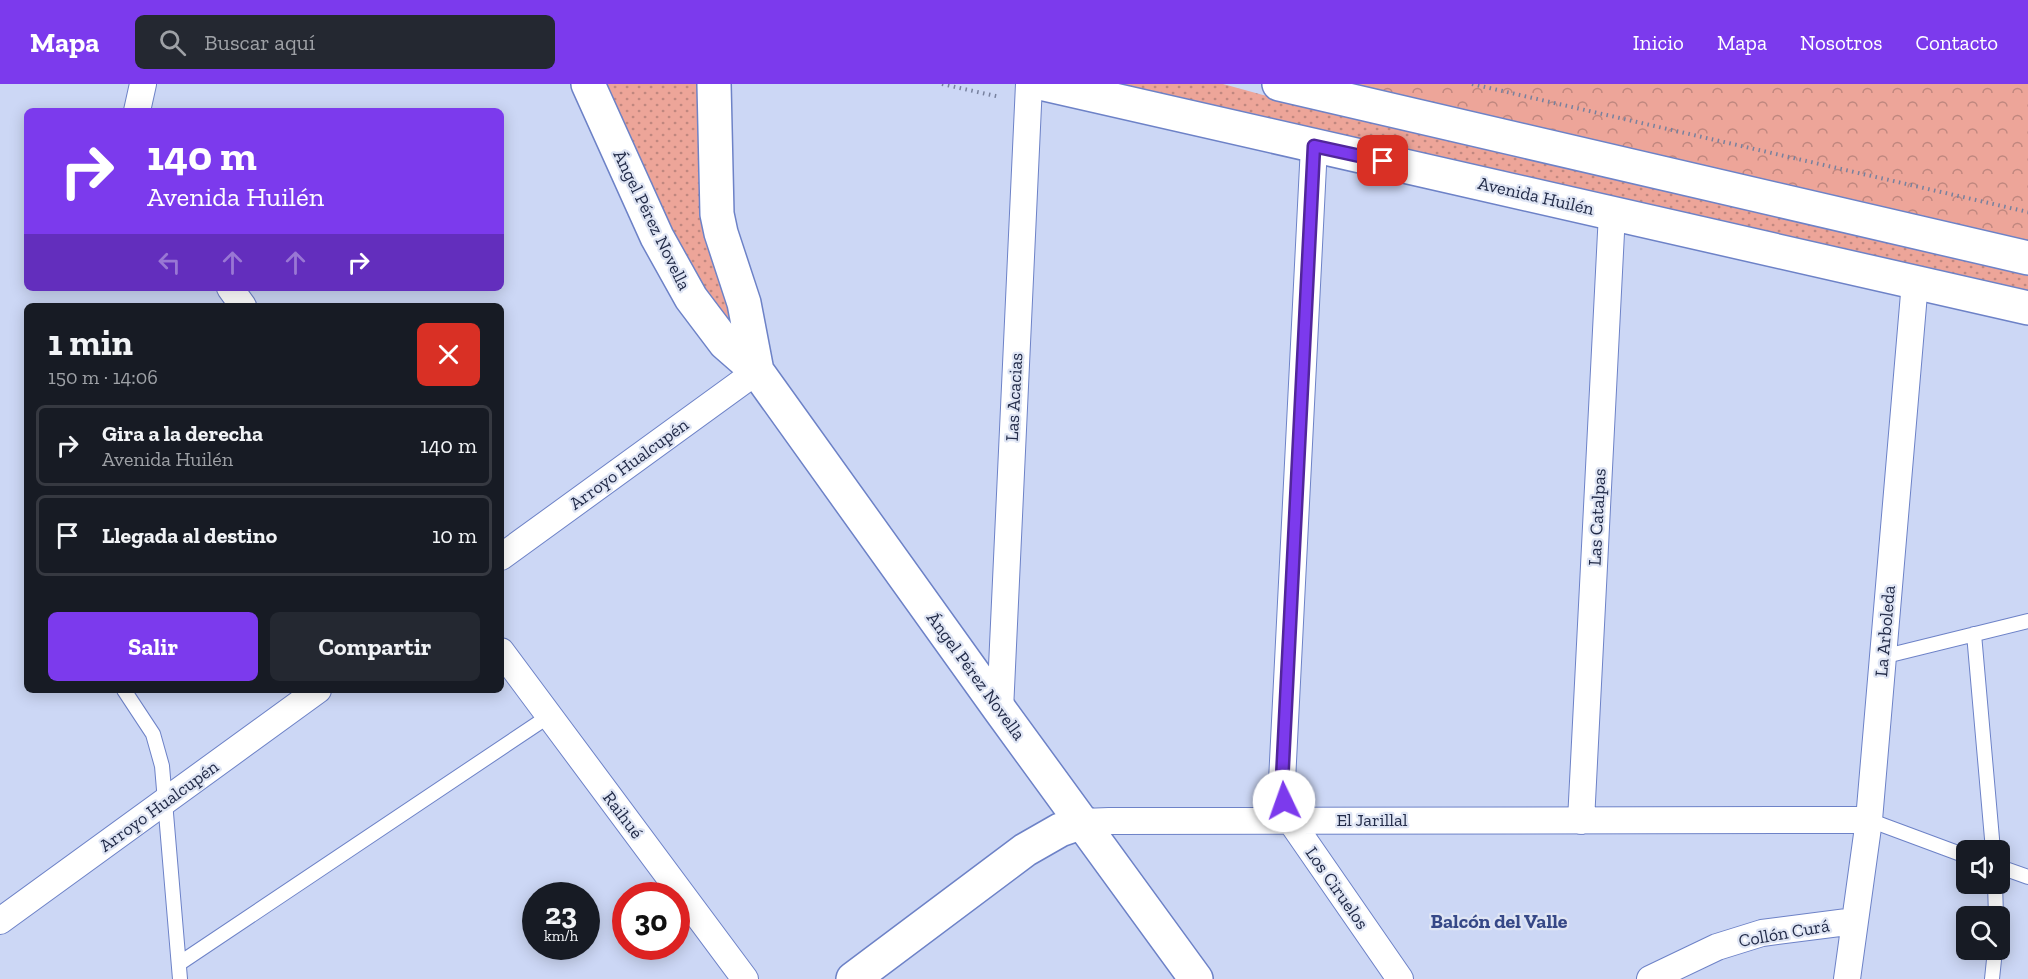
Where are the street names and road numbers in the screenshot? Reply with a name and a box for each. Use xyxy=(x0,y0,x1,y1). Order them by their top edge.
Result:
street label: Ángel Pérez Novella xyxy=(608,146,696,294)
street label: Avenida Huilén xyxy=(1476,172,1597,220)
street label: Las Acacias xyxy=(1001,352,1027,442)
street label: Arroyo Hualcupén xyxy=(565,413,693,515)
street label: Las Catalpas xyxy=(1583,468,1611,566)
street label: La Arboleda xyxy=(1870,584,1900,678)
street label: Ángel Pérez Novella xyxy=(922,607,1030,745)
street label: Arroyo Hualcupén xyxy=(95,755,223,857)
street label: Raihué xyxy=(598,787,648,843)
street label: El Jarillal xyxy=(1336,809,1408,831)
street label: Los Ciruelos xyxy=(1301,842,1374,934)
street label: Collón Curá xyxy=(1737,914,1832,952)

